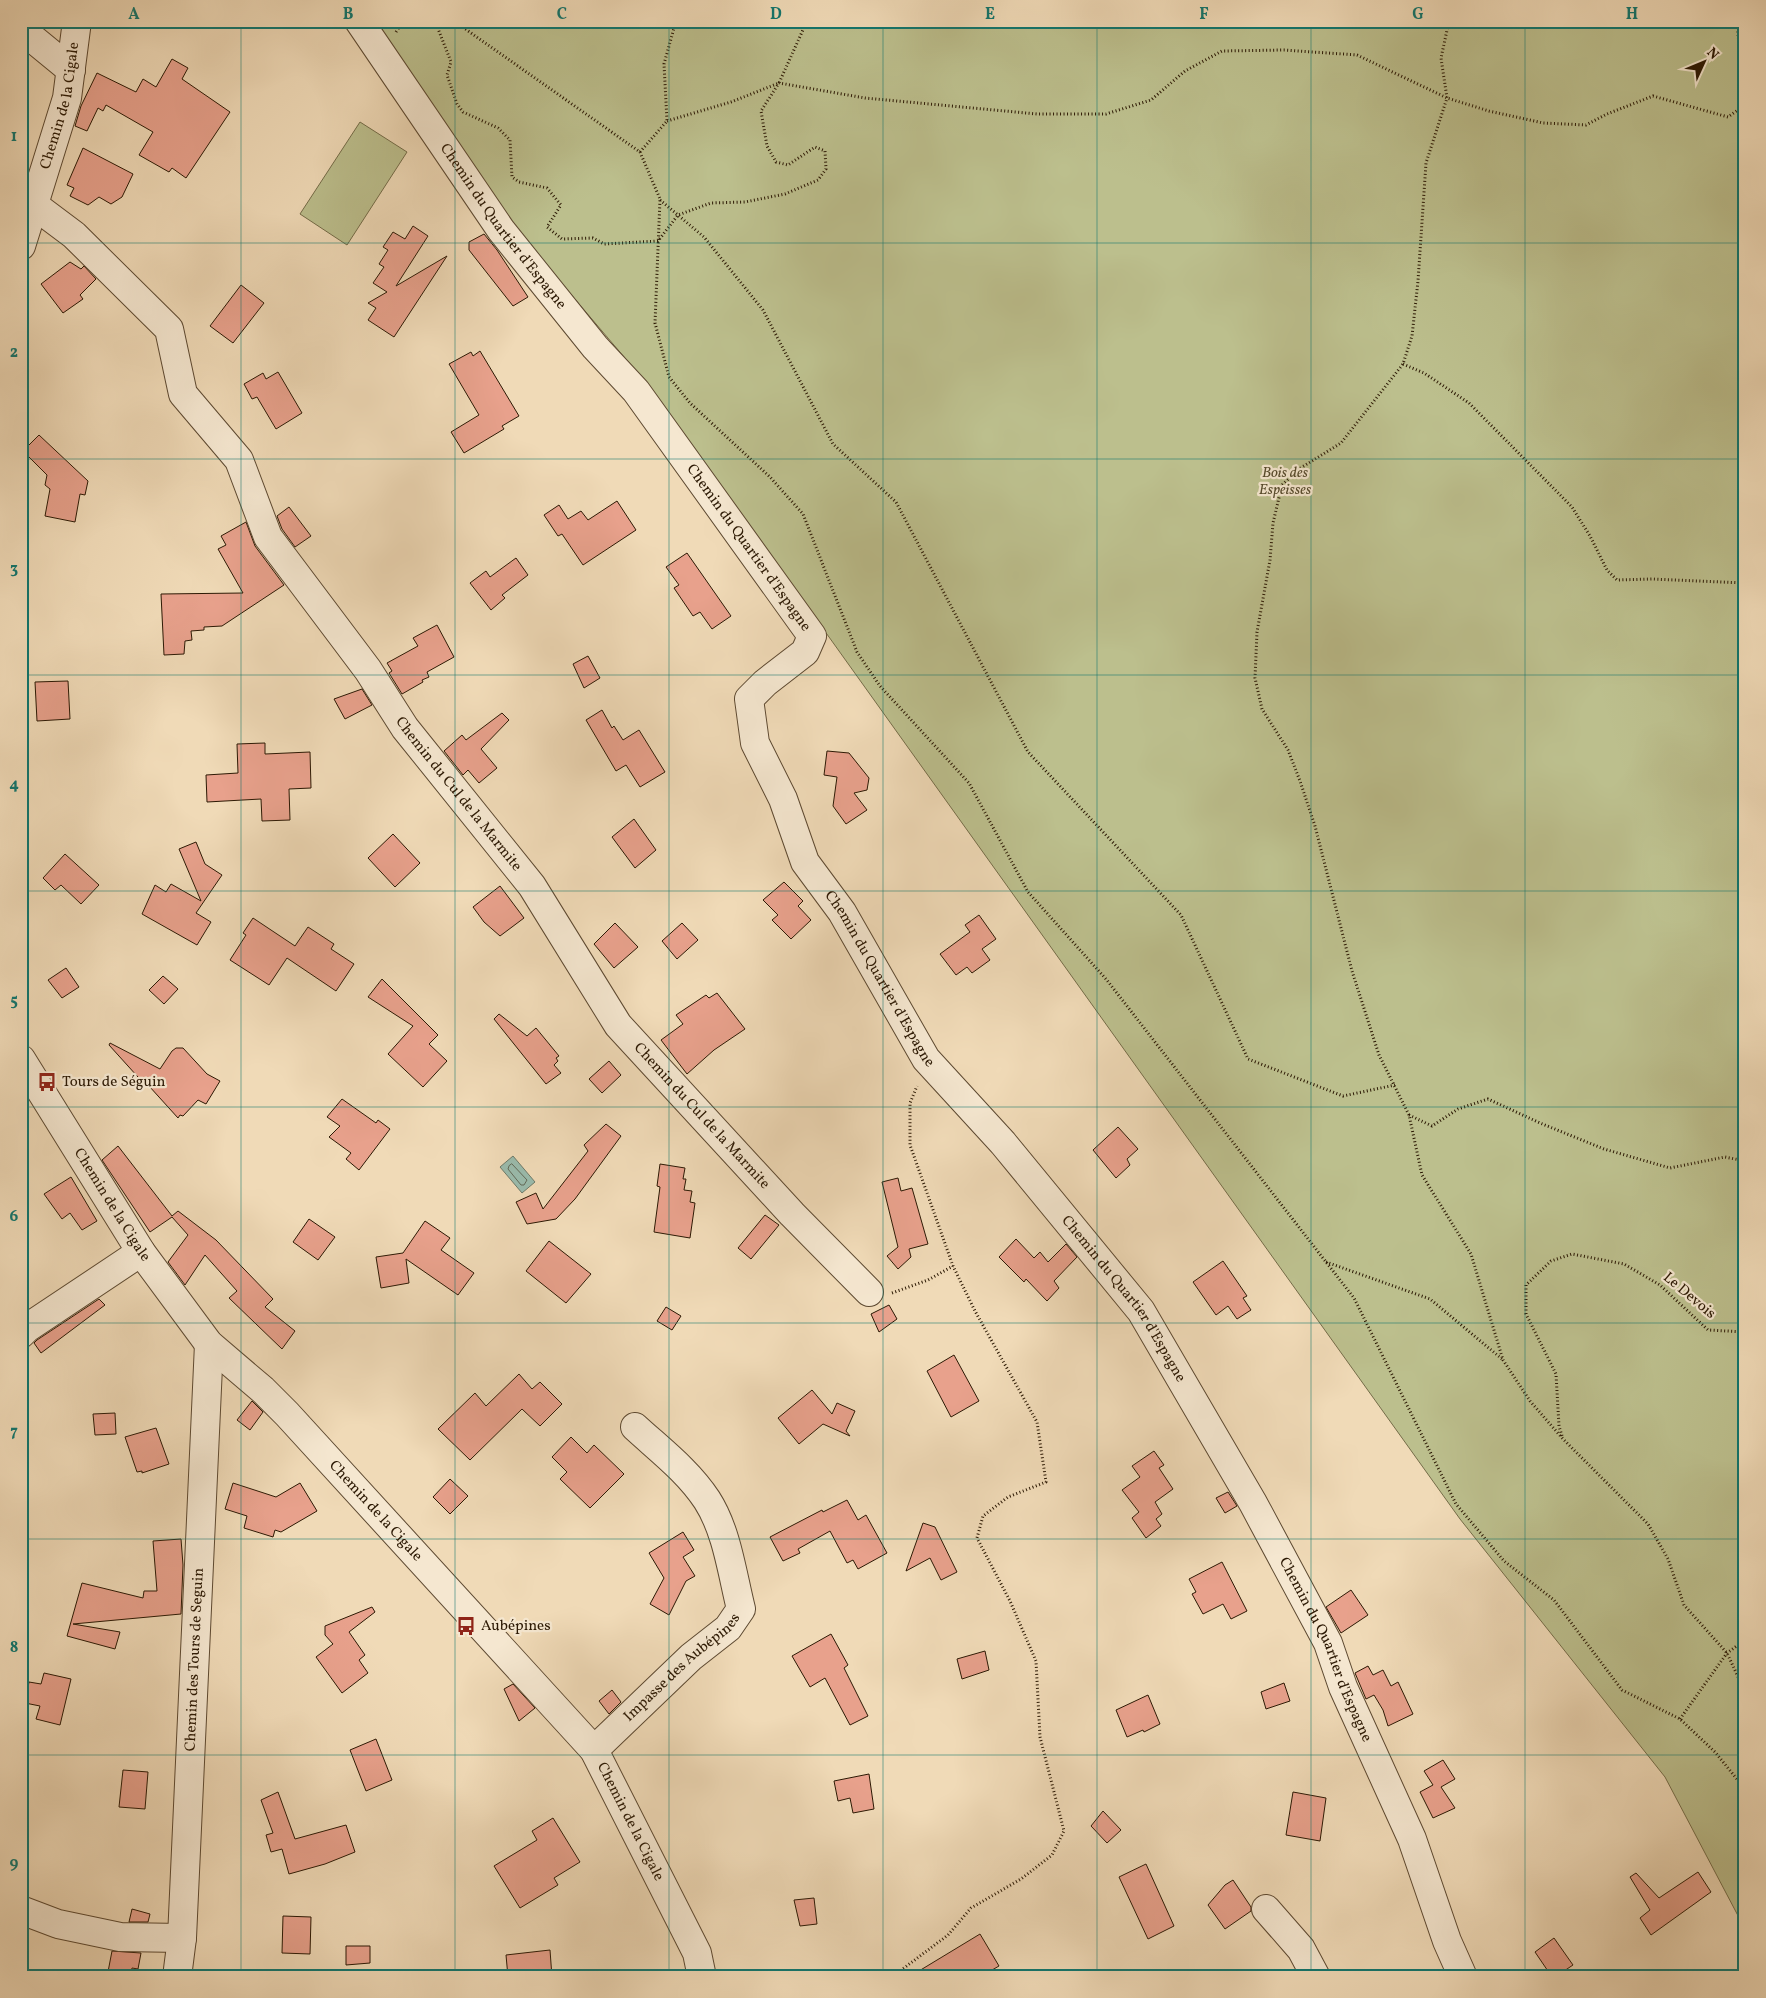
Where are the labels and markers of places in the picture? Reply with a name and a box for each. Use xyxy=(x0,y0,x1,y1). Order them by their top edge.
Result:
bus stop icon: Tours de Séguin xyxy=(36,1071,58,1093)
place label: Tours de Séguin xyxy=(62,1072,165,1093)
bus stop icon: Aubépines xyxy=(455,1615,477,1637)
place label: Aubépines xyxy=(481,1616,551,1637)

